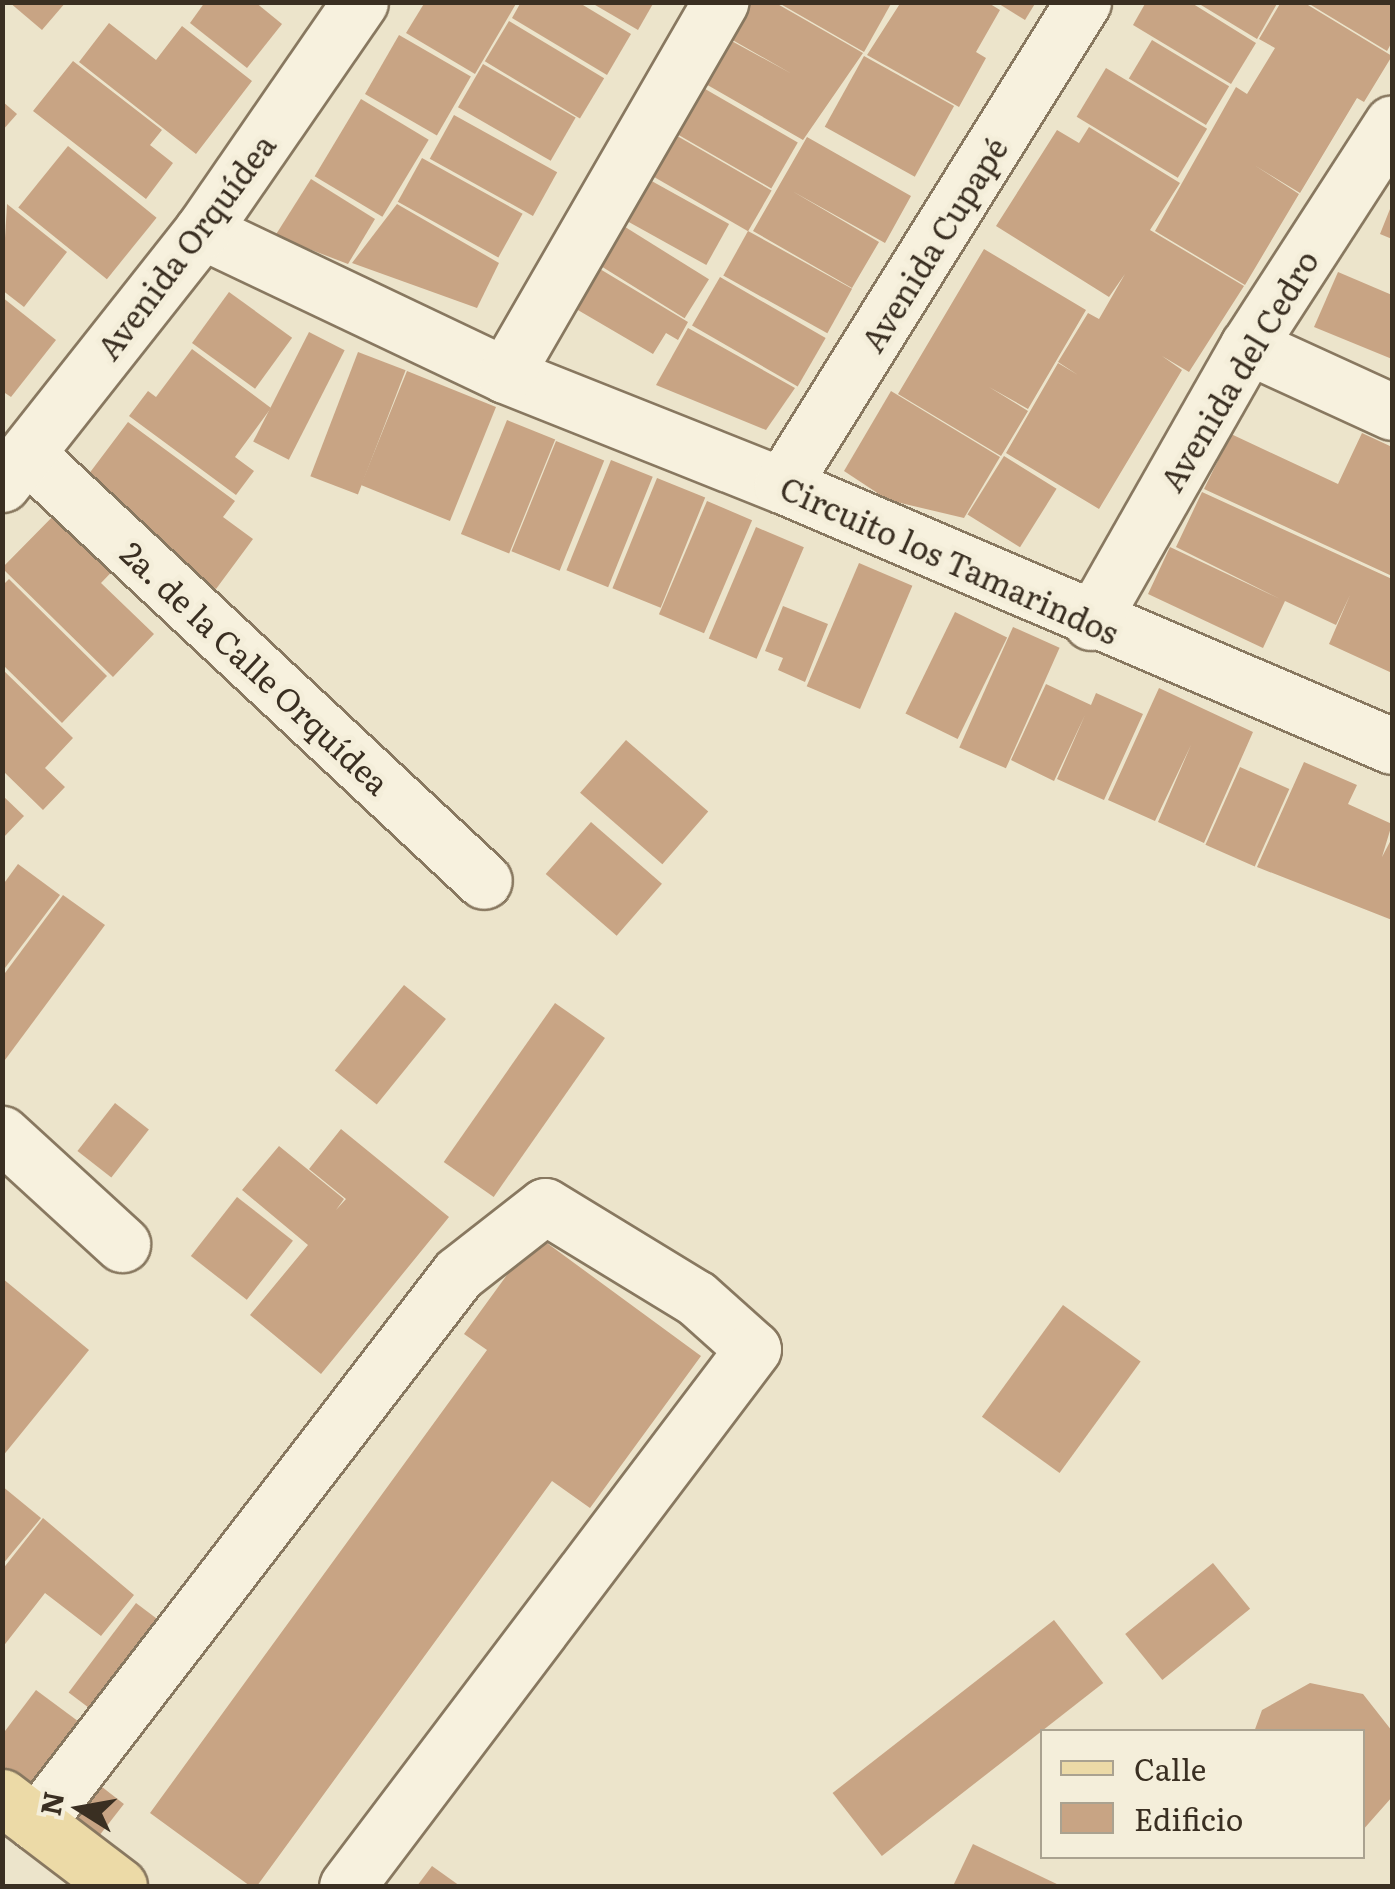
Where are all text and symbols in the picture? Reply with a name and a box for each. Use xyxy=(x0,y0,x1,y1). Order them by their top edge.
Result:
street label: Avenida Orquídea xyxy=(88,126,282,366)
street label: Avenida Cupapé xyxy=(852,130,1014,358)
street label: Avenida del Cedro xyxy=(1151,242,1325,498)
street label: Circuito los Tamarindos xyxy=(775,467,1125,651)
street label: 2a. de la Calle Orquídea xyxy=(114,533,398,801)
legend xyxy=(1040,1729,1365,1859)
text: Calle xyxy=(1134,1746,1206,1790)
north arrow xyxy=(30,1759,130,1859)
text: N xyxy=(28,1788,73,1819)
text: Edificio xyxy=(1134,1796,1243,1840)

